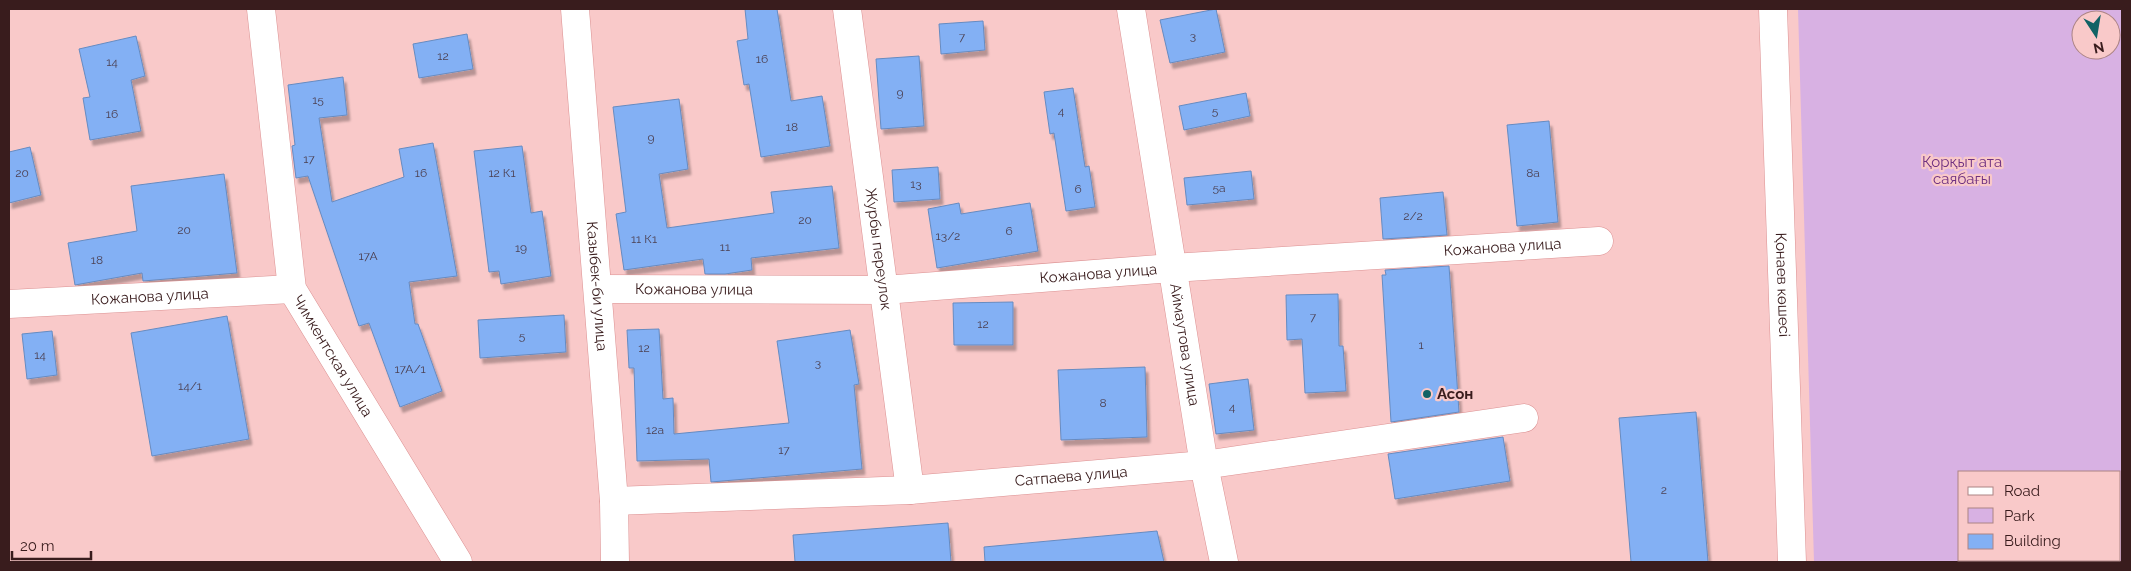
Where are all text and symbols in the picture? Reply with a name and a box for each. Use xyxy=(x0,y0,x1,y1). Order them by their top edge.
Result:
north arrow xyxy=(2071,10,2121,60)
house number: 3 xyxy=(1190,29,1196,43)
house number: 7 xyxy=(959,30,966,44)
text: N xyxy=(2092,39,2106,57)
house number: 12 xyxy=(437,49,449,63)
house number: 16 xyxy=(756,52,768,66)
house number: 14 xyxy=(106,55,118,69)
house number: 9 xyxy=(896,86,904,100)
house number: 15 xyxy=(312,93,324,107)
house number: 4 xyxy=(1058,104,1065,118)
house number: 5 xyxy=(1212,104,1219,118)
house number: 16 xyxy=(106,107,118,121)
house number: 18 xyxy=(786,120,798,134)
house number: 9 xyxy=(647,131,655,145)
house number: 17 xyxy=(303,152,315,166)
park label: Қорқыт ата саябағы xyxy=(1922,153,2002,188)
house number: 20 xyxy=(15,166,29,180)
house number: 16 xyxy=(415,166,427,180)
house number: 12 К1 xyxy=(488,166,516,180)
house number: 8а xyxy=(1526,166,1540,180)
house number: 13 xyxy=(910,177,922,191)
house number: 5а xyxy=(1212,181,1226,195)
house number: 6 xyxy=(1074,182,1082,196)
street label: Журбы переулок xyxy=(861,187,895,311)
house number: 2/2 xyxy=(1403,209,1423,223)
house number: 20 xyxy=(798,213,812,227)
street label: Казыбек-би улица xyxy=(583,221,611,352)
house number: 20 xyxy=(177,223,191,237)
house number: 6 xyxy=(1005,224,1013,238)
house number: 13/2 xyxy=(936,229,960,243)
house number: 11 К1 xyxy=(631,232,657,246)
street label: Қонаев көшесі xyxy=(1772,232,1793,337)
street label: Кожанова улица xyxy=(1443,234,1562,260)
house number: 11 xyxy=(720,240,730,254)
house number: 19 xyxy=(515,241,527,255)
house number: 17А xyxy=(358,249,378,263)
house number: 18 xyxy=(91,253,103,267)
street label: Кожанова улица xyxy=(1039,260,1158,287)
street label: Кожанова улица xyxy=(635,280,753,299)
street label: Аймаутова улица xyxy=(1166,282,1203,407)
street label: Кожанова улица xyxy=(90,284,209,309)
street label: Чимкентская улица xyxy=(289,292,377,420)
house number: 7 xyxy=(1310,310,1317,324)
house number: 12 xyxy=(977,317,989,331)
house number: 5 xyxy=(519,329,526,343)
house number: 1 xyxy=(1418,338,1424,352)
house number: 12 xyxy=(638,341,650,355)
house number: 14 xyxy=(34,348,46,362)
house number: 3 xyxy=(815,356,821,370)
house number: 17А/1 xyxy=(394,362,426,376)
house number: 14/1 xyxy=(178,379,202,393)
place label: Асон xyxy=(1437,385,1473,403)
marker: Асон xyxy=(1421,388,1433,400)
house number: 8 xyxy=(1099,396,1107,410)
house number: 4 xyxy=(1229,400,1236,414)
house number: 12а xyxy=(646,423,664,437)
house number: 17 xyxy=(778,443,790,457)
street label: Сатпаева улица xyxy=(1014,463,1128,490)
legend xyxy=(1958,471,2121,561)
text: Road xyxy=(2004,482,2040,500)
house number: 2 xyxy=(1661,483,1667,497)
text: Park xyxy=(2004,507,2035,525)
scale bar xyxy=(12,528,91,560)
text: Building xyxy=(2004,532,2061,550)
text: 20 m xyxy=(20,537,55,555)

